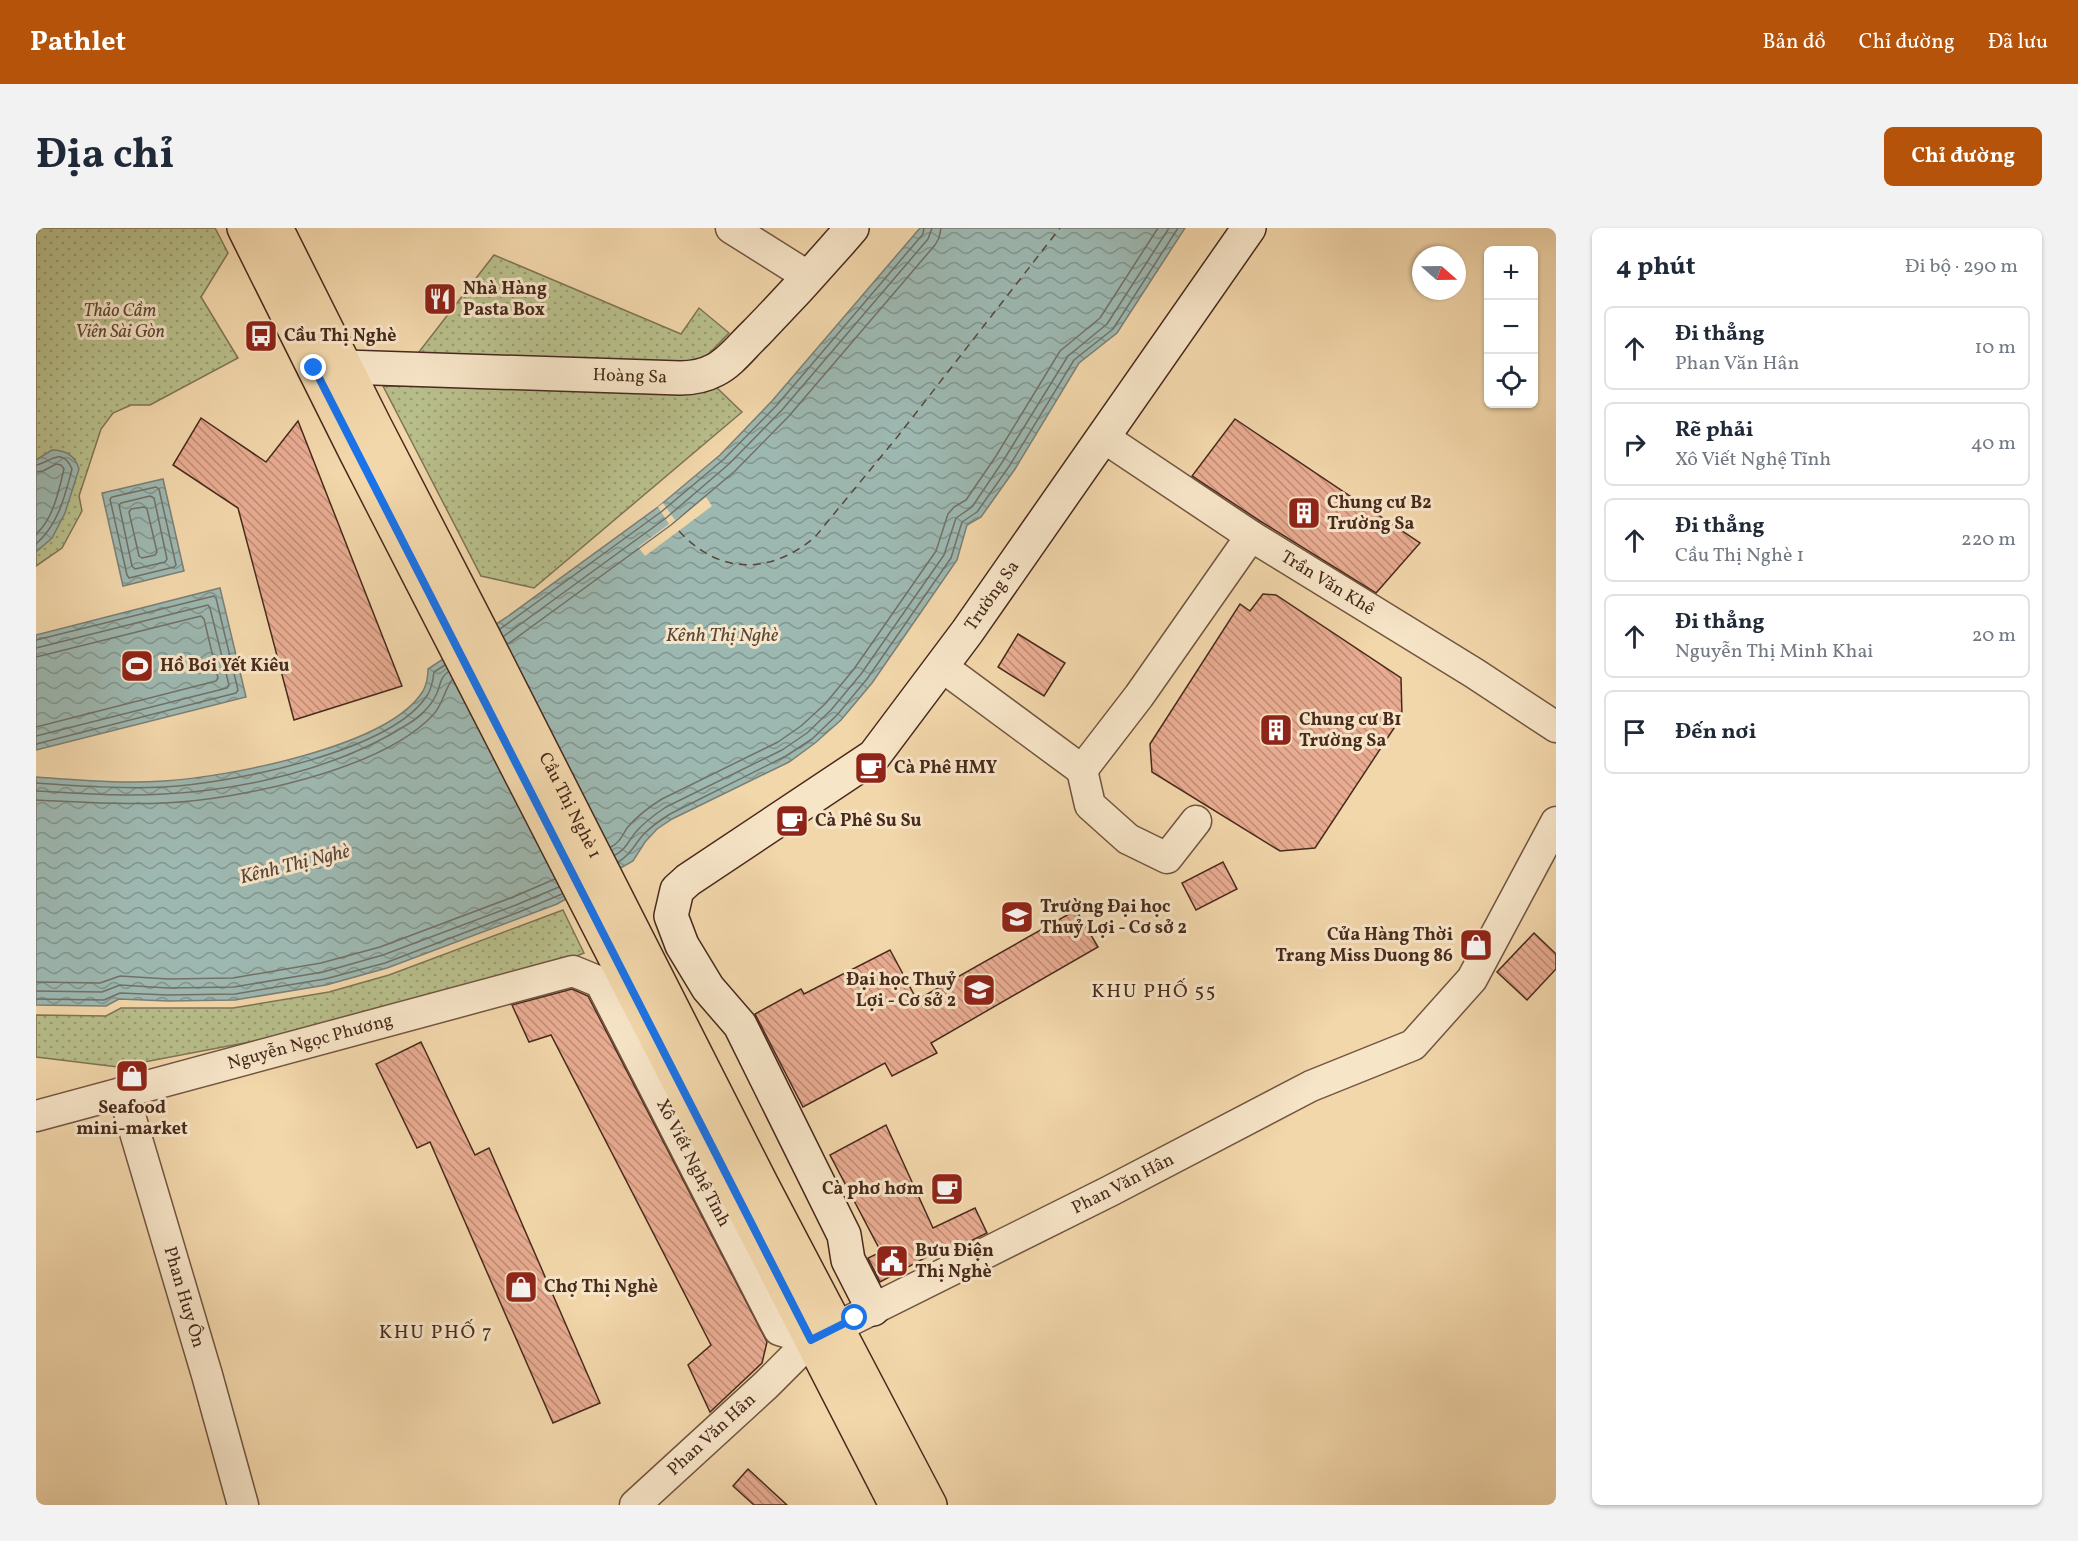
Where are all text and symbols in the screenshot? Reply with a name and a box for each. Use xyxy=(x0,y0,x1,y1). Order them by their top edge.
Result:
text: Pathlet xyxy=(30,23,126,62)
text: Bản đồ xyxy=(1762,28,1826,57)
text: Chỉ đường xyxy=(1859,28,1955,57)
text: Đã lưu xyxy=(1988,28,2048,57)
text: Địa chỉ xyxy=(36,127,174,186)
button: Chỉ đường xyxy=(1884,127,2042,186)
north arrow xyxy=(1412,246,1466,300)
map controls xyxy=(1484,246,1538,408)
button: + xyxy=(1484,246,1538,300)
text: 4 phút xyxy=(1616,249,1695,285)
text: Đi bộ · 290 m xyxy=(1905,253,2018,281)
place label: Nhà Hàng Pasta Box xyxy=(463,277,547,323)
restaurant icon: Nhà Hàng Pasta Box xyxy=(422,281,458,317)
park label: Thảo Cầm Viên Sài Gòn xyxy=(75,299,165,345)
button: − xyxy=(1484,300,1538,354)
bus stop icon: Cầu Thị Nghè xyxy=(243,318,279,354)
text: Đi thẳng xyxy=(1675,319,1765,350)
place label: Cầu Thị Nghè xyxy=(284,324,396,349)
icon: ahead xyxy=(1618,332,1651,365)
text: 10 m xyxy=(1975,334,2016,362)
text: Phan Văn Hân xyxy=(1675,350,1799,378)
route end xyxy=(300,354,326,380)
button: locate xyxy=(1484,354,1538,408)
street label: Hoàng Sa xyxy=(592,363,668,390)
text: Rẽ phải xyxy=(1675,415,1754,446)
icon: right xyxy=(1618,428,1651,461)
text: 40 m xyxy=(1971,430,2016,458)
text: Xô Viết Nghệ Tĩnh xyxy=(1675,446,1831,474)
place label: Chung cư B2 Trường Sa xyxy=(1327,491,1432,537)
building icon: Chung cư B2 Trường Sa xyxy=(1286,495,1322,531)
text: Đi thẳng xyxy=(1675,511,1765,542)
icon: ahead xyxy=(1618,524,1651,557)
text: 220 m xyxy=(1961,526,2016,554)
text: Cầu Thị Nghè 1 xyxy=(1675,542,1804,570)
street label: Trần Văn Khê xyxy=(1276,545,1380,622)
street label: Trường Sa xyxy=(959,556,1026,636)
text: Đi thẳng xyxy=(1675,607,1765,638)
icon: ahead xyxy=(1618,620,1651,653)
water label: Kênh Thị Nghè xyxy=(666,622,779,650)
text: 20 m xyxy=(1972,622,2016,650)
text: Nguyễn Thị Minh Khai xyxy=(1675,638,1873,666)
sports icon: Hồ Bơi Yết Kiêu xyxy=(119,648,155,684)
place label: Hồ Bơi Yết Kiêu xyxy=(160,654,290,679)
place label: Chung cư B1 Trường Sa xyxy=(1299,708,1402,754)
building icon: Chung cư B1 Trường Sa xyxy=(1258,712,1294,748)
icon: arrive xyxy=(1618,716,1651,749)
text: Đến nơi xyxy=(1675,717,1757,748)
street label: Cầu Thị Nghè 1 xyxy=(532,748,607,863)
cafe icon: Cà Phê HMY xyxy=(853,750,889,786)
place label: Cà Phê HMY xyxy=(894,756,998,781)
cafe icon: Cà Phê Su Su xyxy=(774,803,810,839)
place label: Cà Phê Su Su xyxy=(815,809,921,834)
water label: Kênh Thị Nghè xyxy=(237,838,354,892)
place label: Trường Đại học Thuỷ Lợi - Cơ sở 2 xyxy=(1040,895,1187,941)
school or university icon: Trường Đại học Thuỷ Lợi - Cơ sở 2 xyxy=(999,899,1035,935)
place label: Cửa Hàng Thời Trang Miss Duong 86 xyxy=(1275,923,1453,969)
shop icon: Cửa Hàng Thời Trang Miss Duong 86 xyxy=(1458,927,1494,963)
place label: Đại học Thuỷ Lợi - Cơ sở 2 xyxy=(846,968,956,1014)
school or university icon: Đại học Thuỷ Lợi - Cơ sở 2 xyxy=(961,972,997,1008)
district label: KHU PHỐ 55 xyxy=(1091,978,1217,1006)
street label: Nguyễn Ngọc Phương xyxy=(225,1008,396,1076)
shop icon: Seafood mini-market xyxy=(114,1058,150,1094)
street label: Xô Viết Nghệ Tĩnh xyxy=(650,1095,737,1232)
place label: Seafood mini-market xyxy=(76,1096,188,1142)
street label: Phan Văn Hân xyxy=(1067,1147,1179,1221)
cafe icon: Cà phơ hơm xyxy=(929,1171,965,1207)
place label: Cà phơ hơm xyxy=(822,1177,924,1202)
place label: Bưu Điện Thị Nghè xyxy=(915,1239,994,1285)
public building icon: Bưu Điện Thị Nghè xyxy=(874,1243,910,1279)
street label: Phan Huy Ôn xyxy=(157,1244,211,1351)
shop icon: Chợ Thị Nghè xyxy=(503,1269,539,1305)
place label: Chợ Thị Nghè xyxy=(544,1275,658,1300)
route start xyxy=(841,1304,867,1330)
district label: KHU PHỐ 7 xyxy=(379,1319,493,1347)
street label: Phan Văn Hân xyxy=(662,1388,762,1482)

